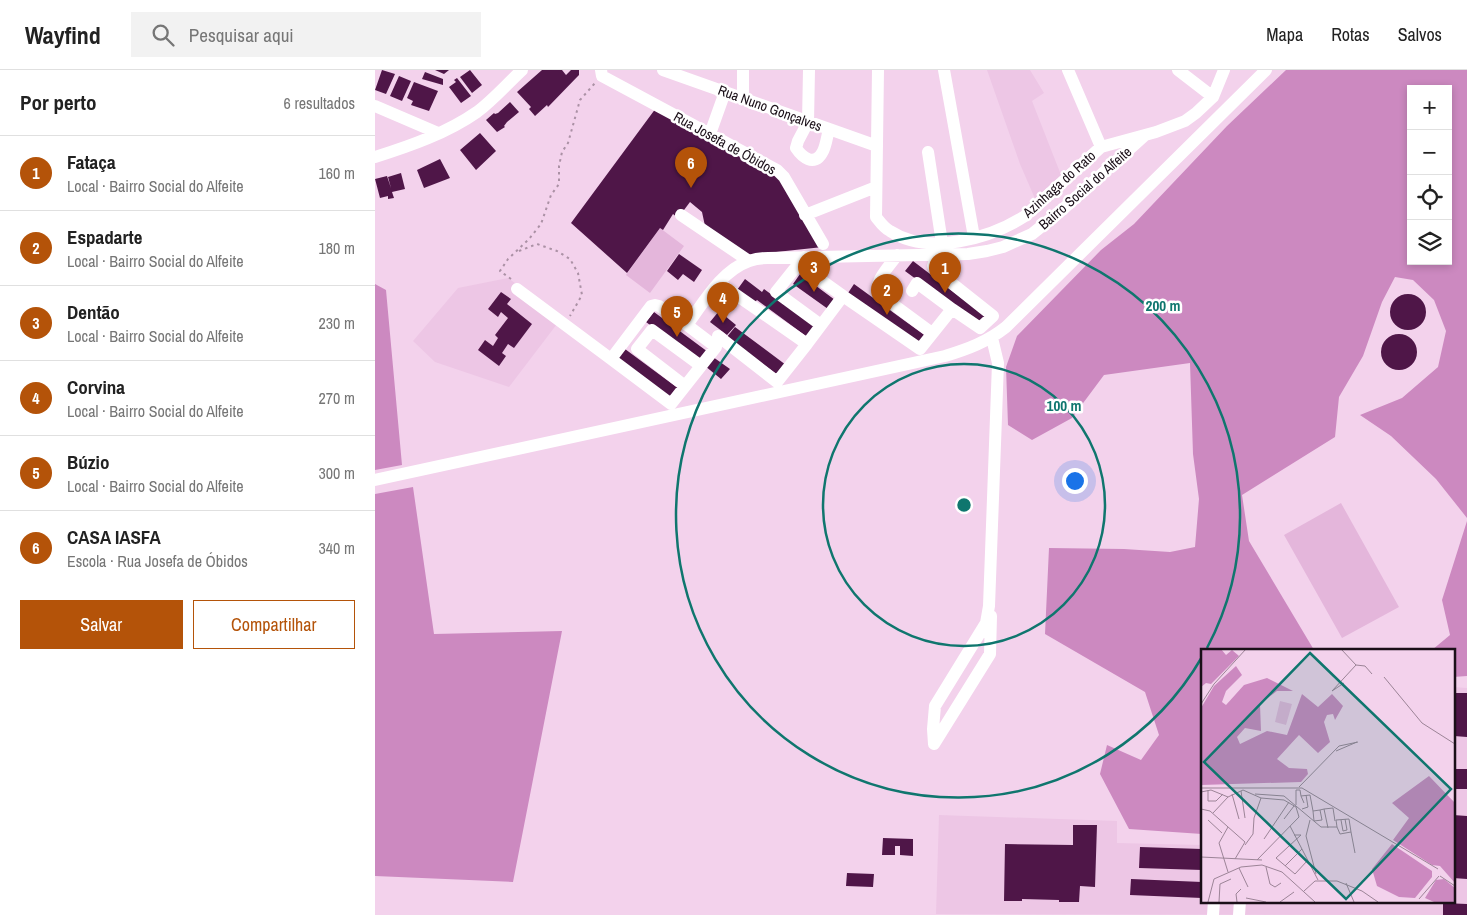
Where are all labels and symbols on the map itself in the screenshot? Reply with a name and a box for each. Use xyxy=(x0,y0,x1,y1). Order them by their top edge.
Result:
street label: Rua Nuno Gonçalves xyxy=(716,81,825,135)
street label: Rua Josefa de Óbidos xyxy=(671,107,780,179)
street label: Bairro Social do Alfeite xyxy=(1035,143,1135,233)
pin: 6 xyxy=(675,147,707,188)
street label: Azinhaga do Rato xyxy=(1018,147,1099,222)
pin: 3 xyxy=(798,251,830,292)
pin: 1 xyxy=(929,252,961,293)
pin: 2 xyxy=(871,274,903,315)
pin: 4 xyxy=(707,282,739,323)
text: 200 m xyxy=(1146,295,1180,316)
pin: 5 xyxy=(661,296,693,337)
text: 100 m xyxy=(1047,395,1081,416)
your location xyxy=(1062,468,1088,494)
centre of rings xyxy=(955,496,973,514)
inset map xyxy=(1201,649,1455,902)

